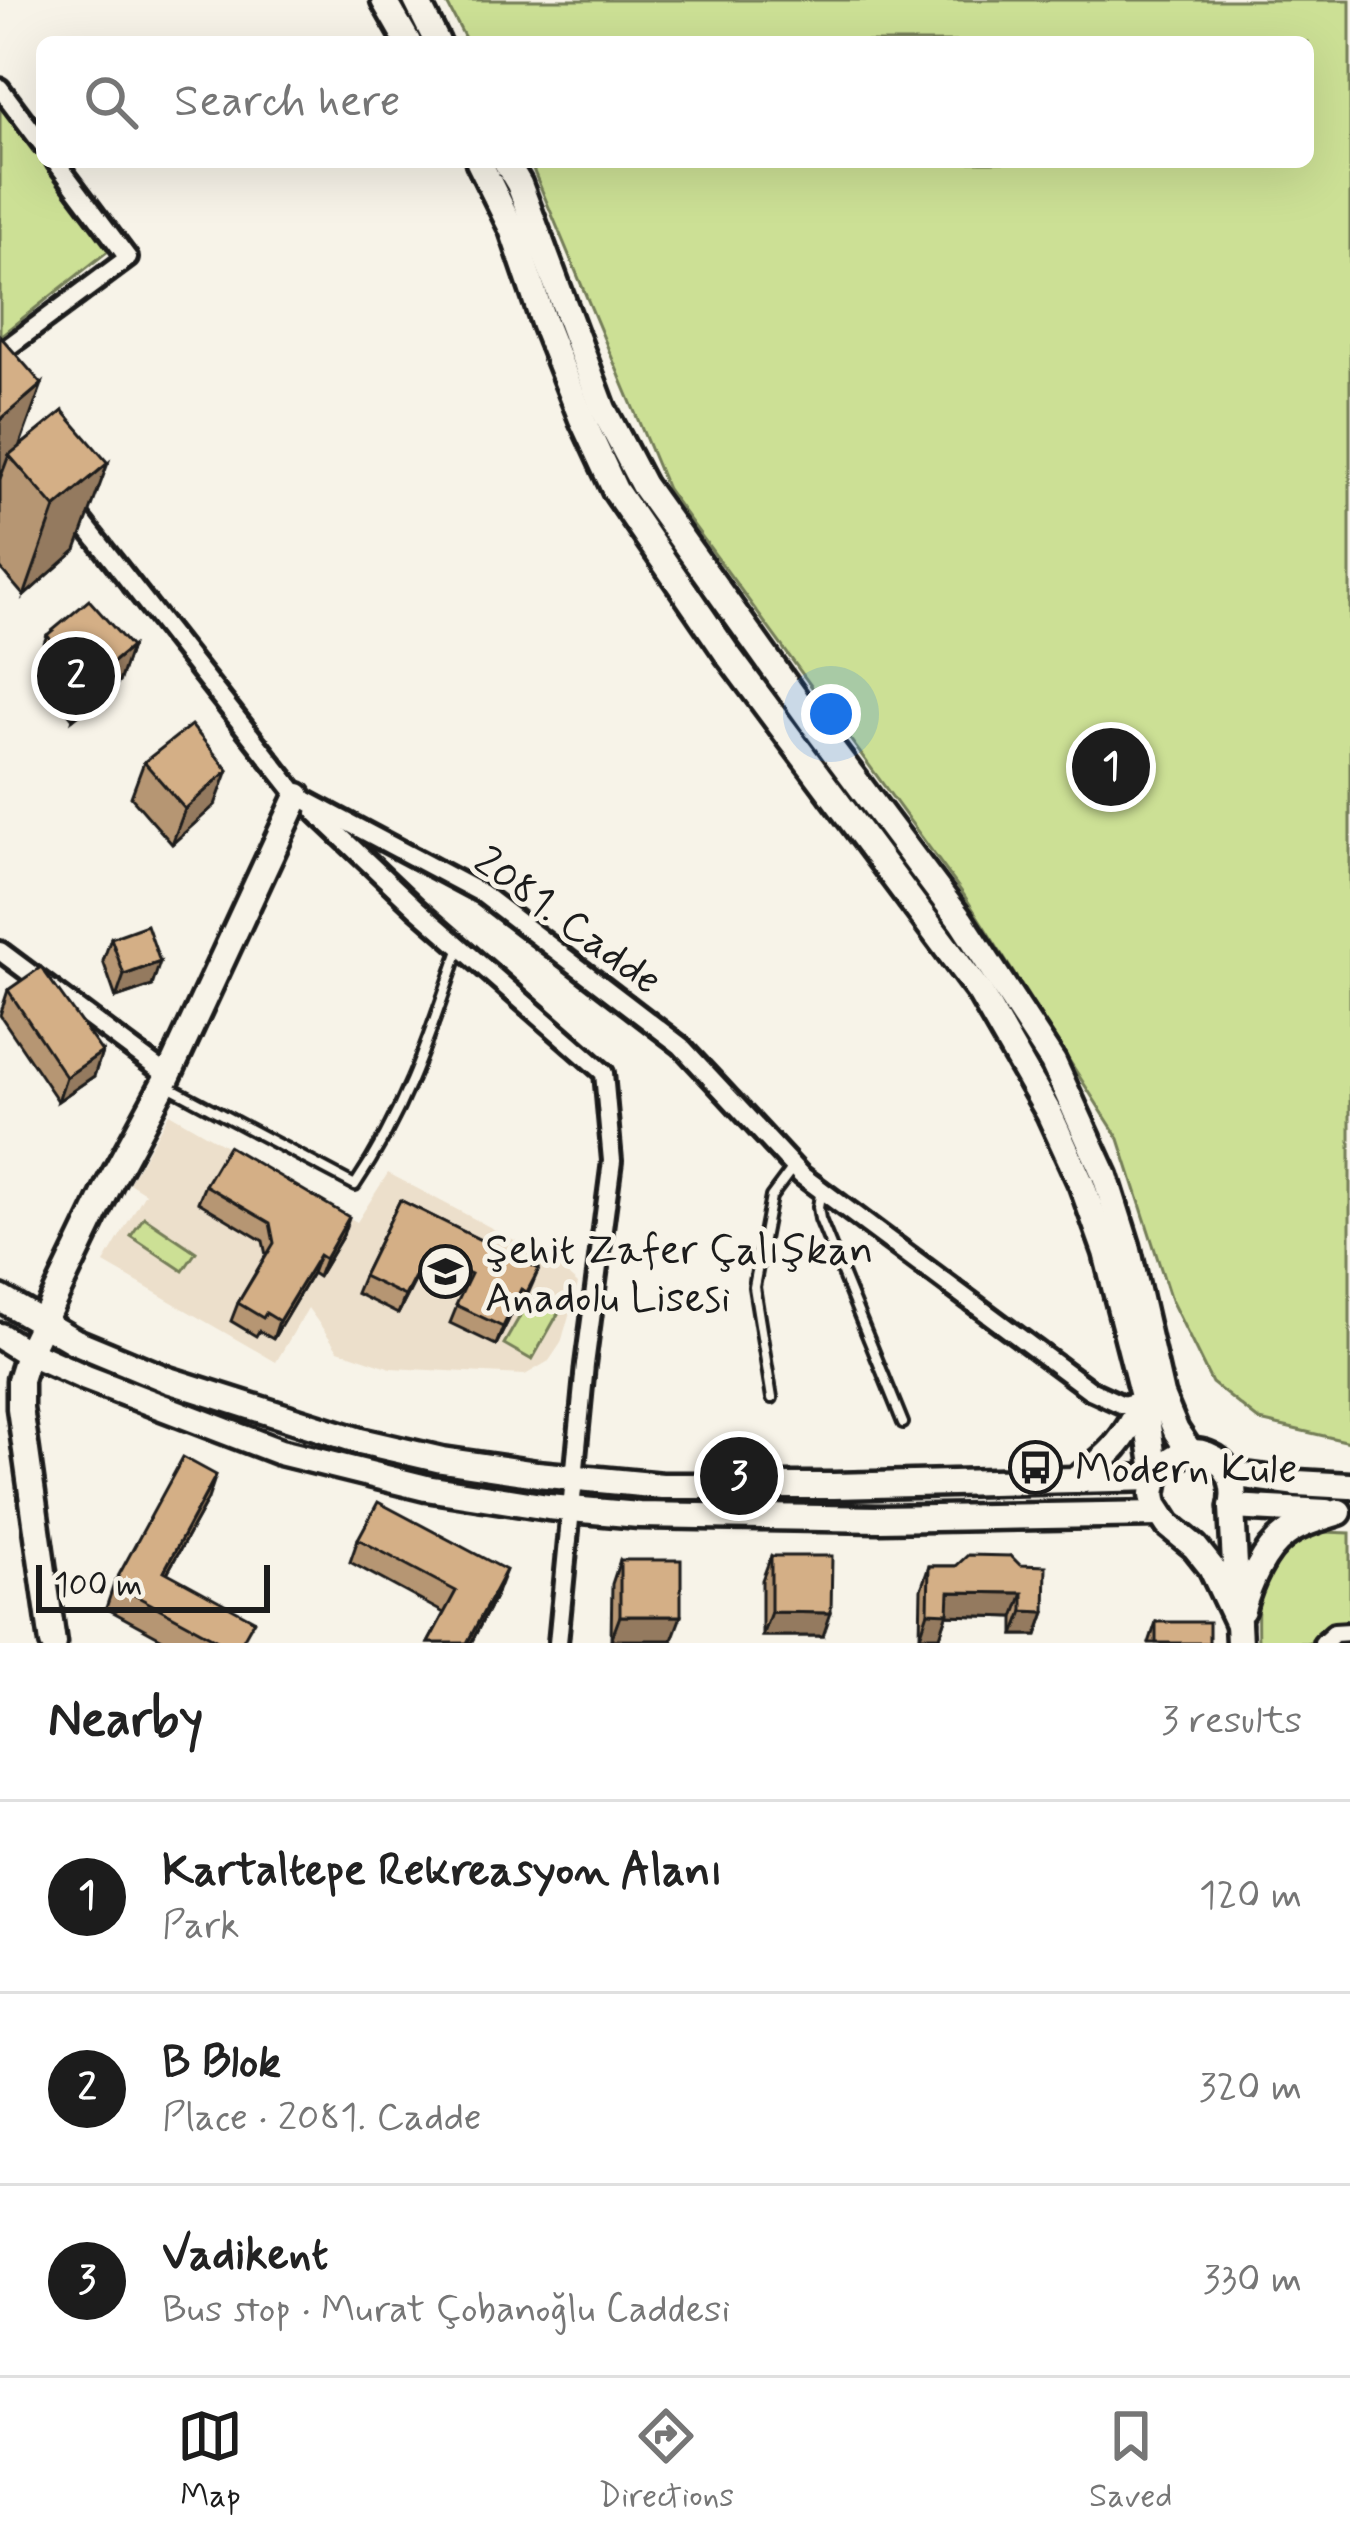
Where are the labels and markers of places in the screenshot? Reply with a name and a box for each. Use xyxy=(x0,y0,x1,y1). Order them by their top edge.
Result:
pin: 2 xyxy=(37,631,115,721)
pin: 1 xyxy=(1072,722,1150,812)
place label: Şehit Zafer Çalışkan Anadolu Lisesi xyxy=(485,1224,873,1327)
school or university icon: Şehit Zafer Çalışkan Anadolu Lisesi xyxy=(418,1244,474,1300)
pin: 3 xyxy=(700,1431,778,1521)
bus stop icon: Modern Kule xyxy=(1008,1439,1064,1495)
place label: Modern Kule xyxy=(1075,1443,1298,1498)

